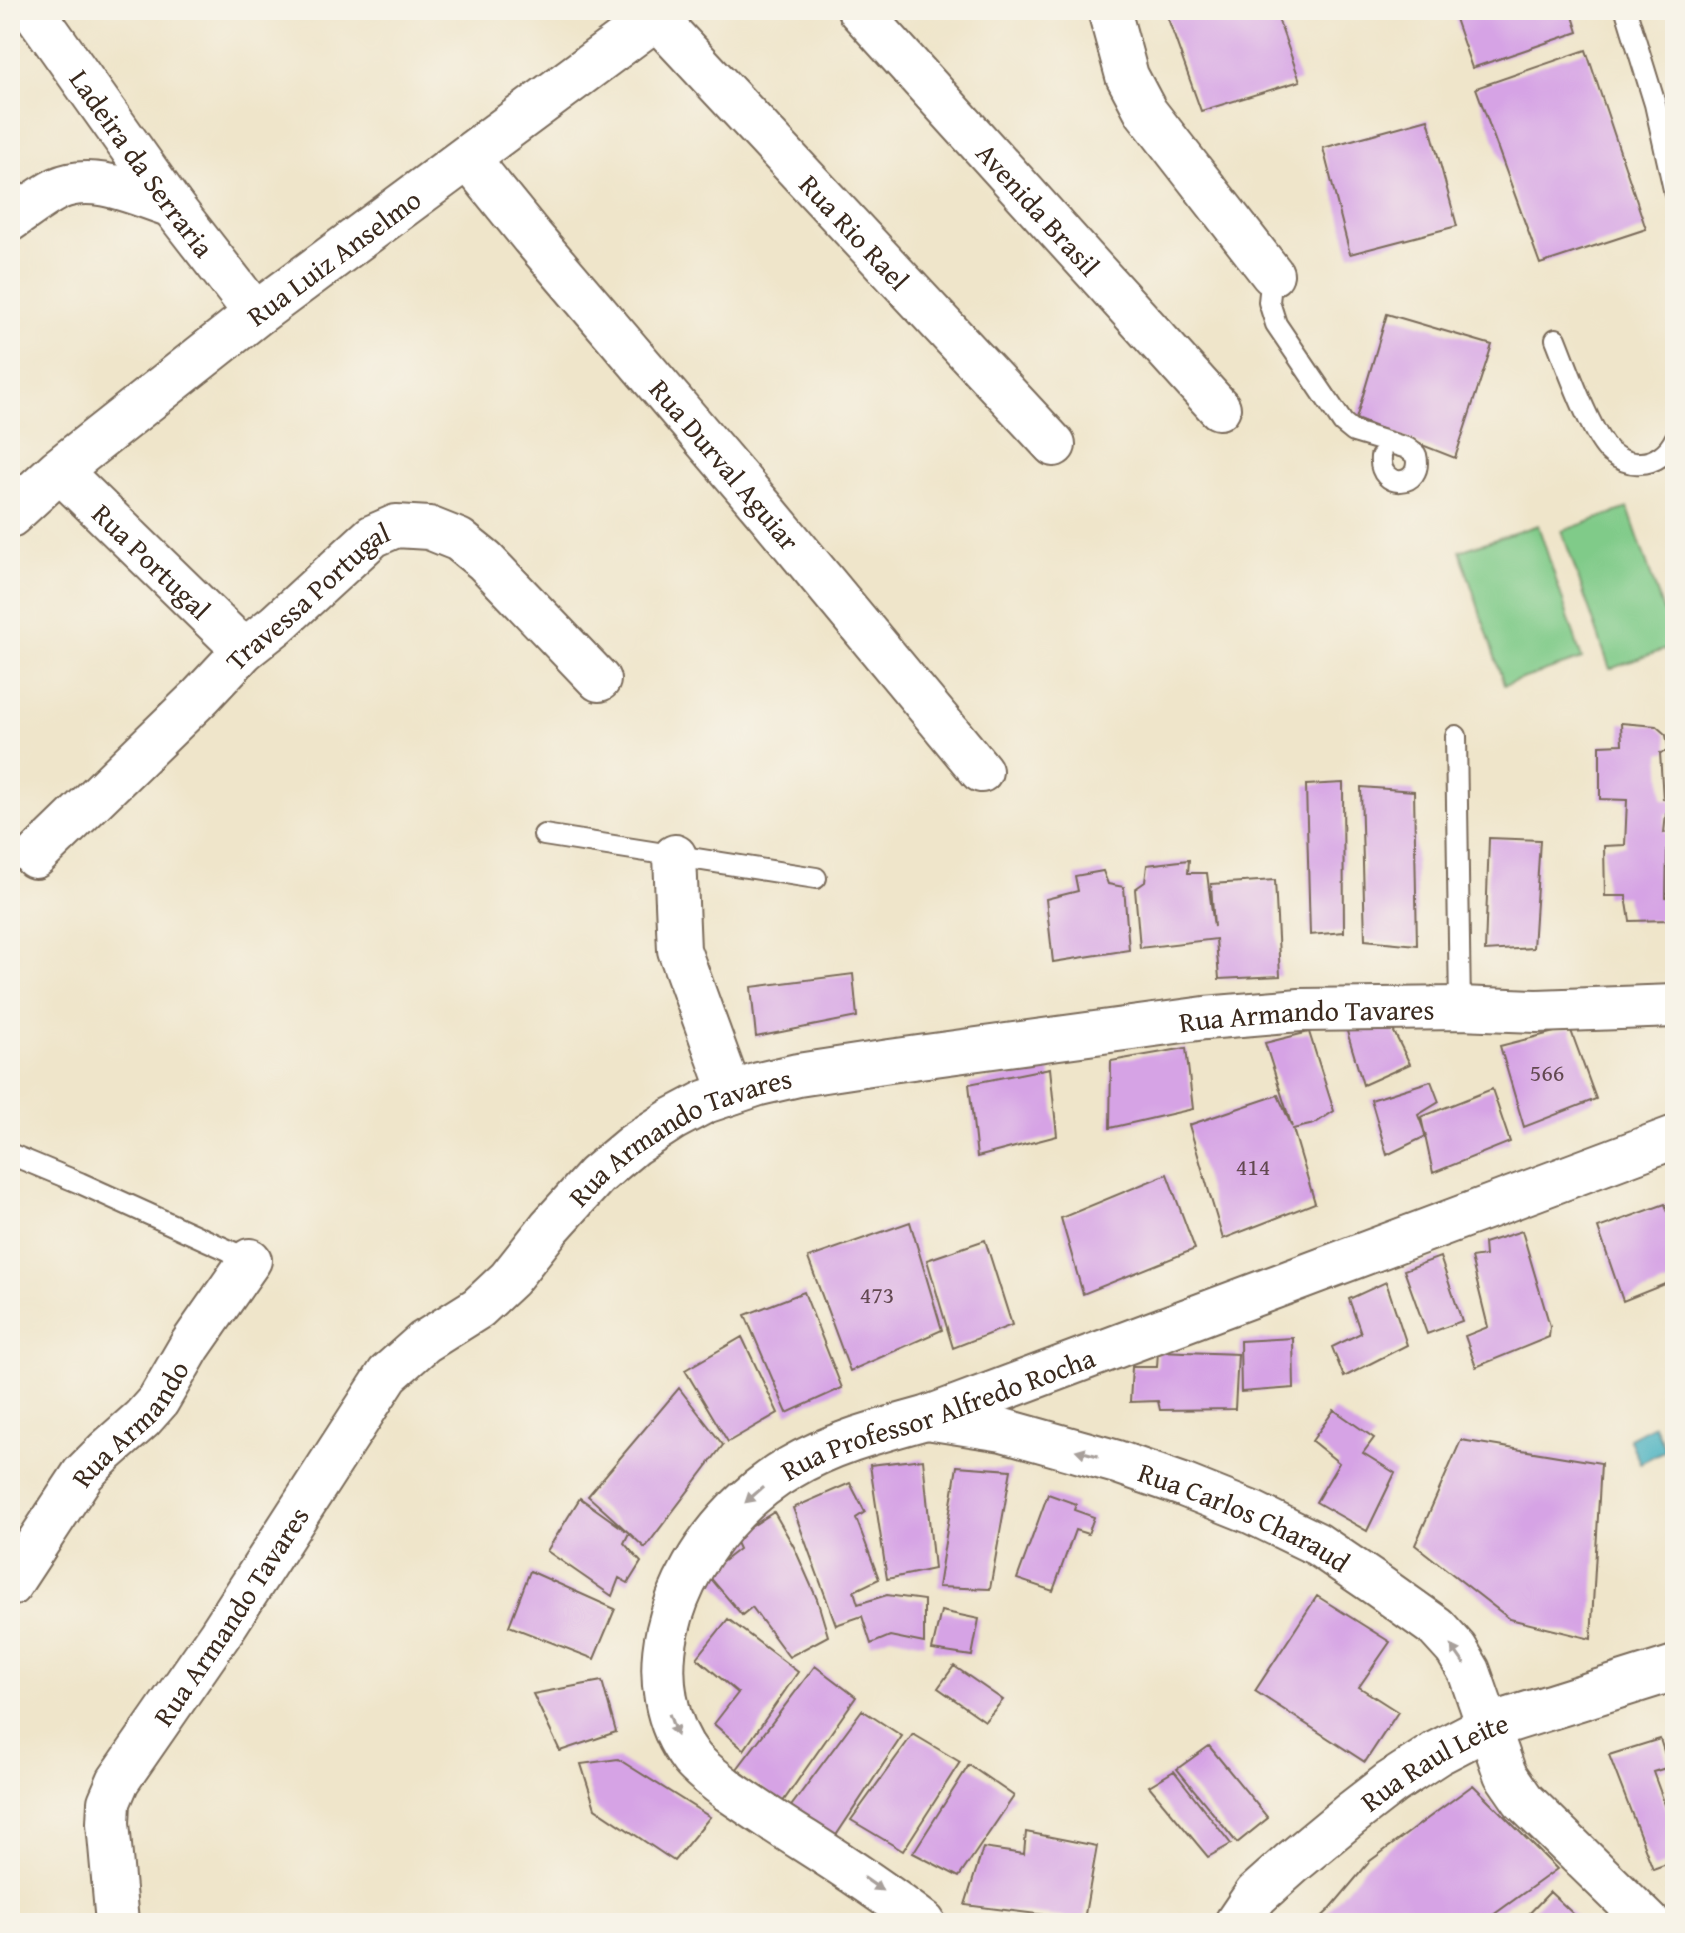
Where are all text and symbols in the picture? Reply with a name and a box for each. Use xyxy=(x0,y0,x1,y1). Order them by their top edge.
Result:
street label: Ladeira da Serraria xyxy=(60,60,225,266)
street label: Avenida Brasil xyxy=(967,133,1110,285)
street label: Rua Rio Rael xyxy=(790,164,920,299)
street label: Rua Luiz Anselmo xyxy=(238,178,429,335)
street label: Rua Durval Aguiar xyxy=(641,369,810,559)
street label: Rua Portugal xyxy=(84,493,221,628)
street label: Travessa Portugal xyxy=(215,511,396,679)
street label: Rua Armando Tavares xyxy=(1176,988,1435,1042)
house number: 566 xyxy=(1530,1055,1564,1090)
street label: Rua Armando Tavares xyxy=(558,1057,796,1215)
house number: 414 xyxy=(1236,1149,1270,1184)
house number: 473 xyxy=(860,1277,894,1312)
street label: Rua Professor Alfredo Rocha xyxy=(772,1336,1101,1490)
street label: Rua Armando xyxy=(60,1352,198,1494)
one-way arrow xyxy=(1075,1447,1100,1459)
street label: Rua Carlos Charaud xyxy=(1133,1451,1359,1582)
one-way arrow xyxy=(745,1486,765,1503)
street label: Rua Armando Tavares xyxy=(142,1498,318,1734)
one-way arrow xyxy=(1451,1644,1466,1665)
street label: Rua Raul Leite xyxy=(1351,1701,1513,1821)
one-way arrow xyxy=(667,1713,680,1737)
one-way arrow xyxy=(862,1876,883,1891)

